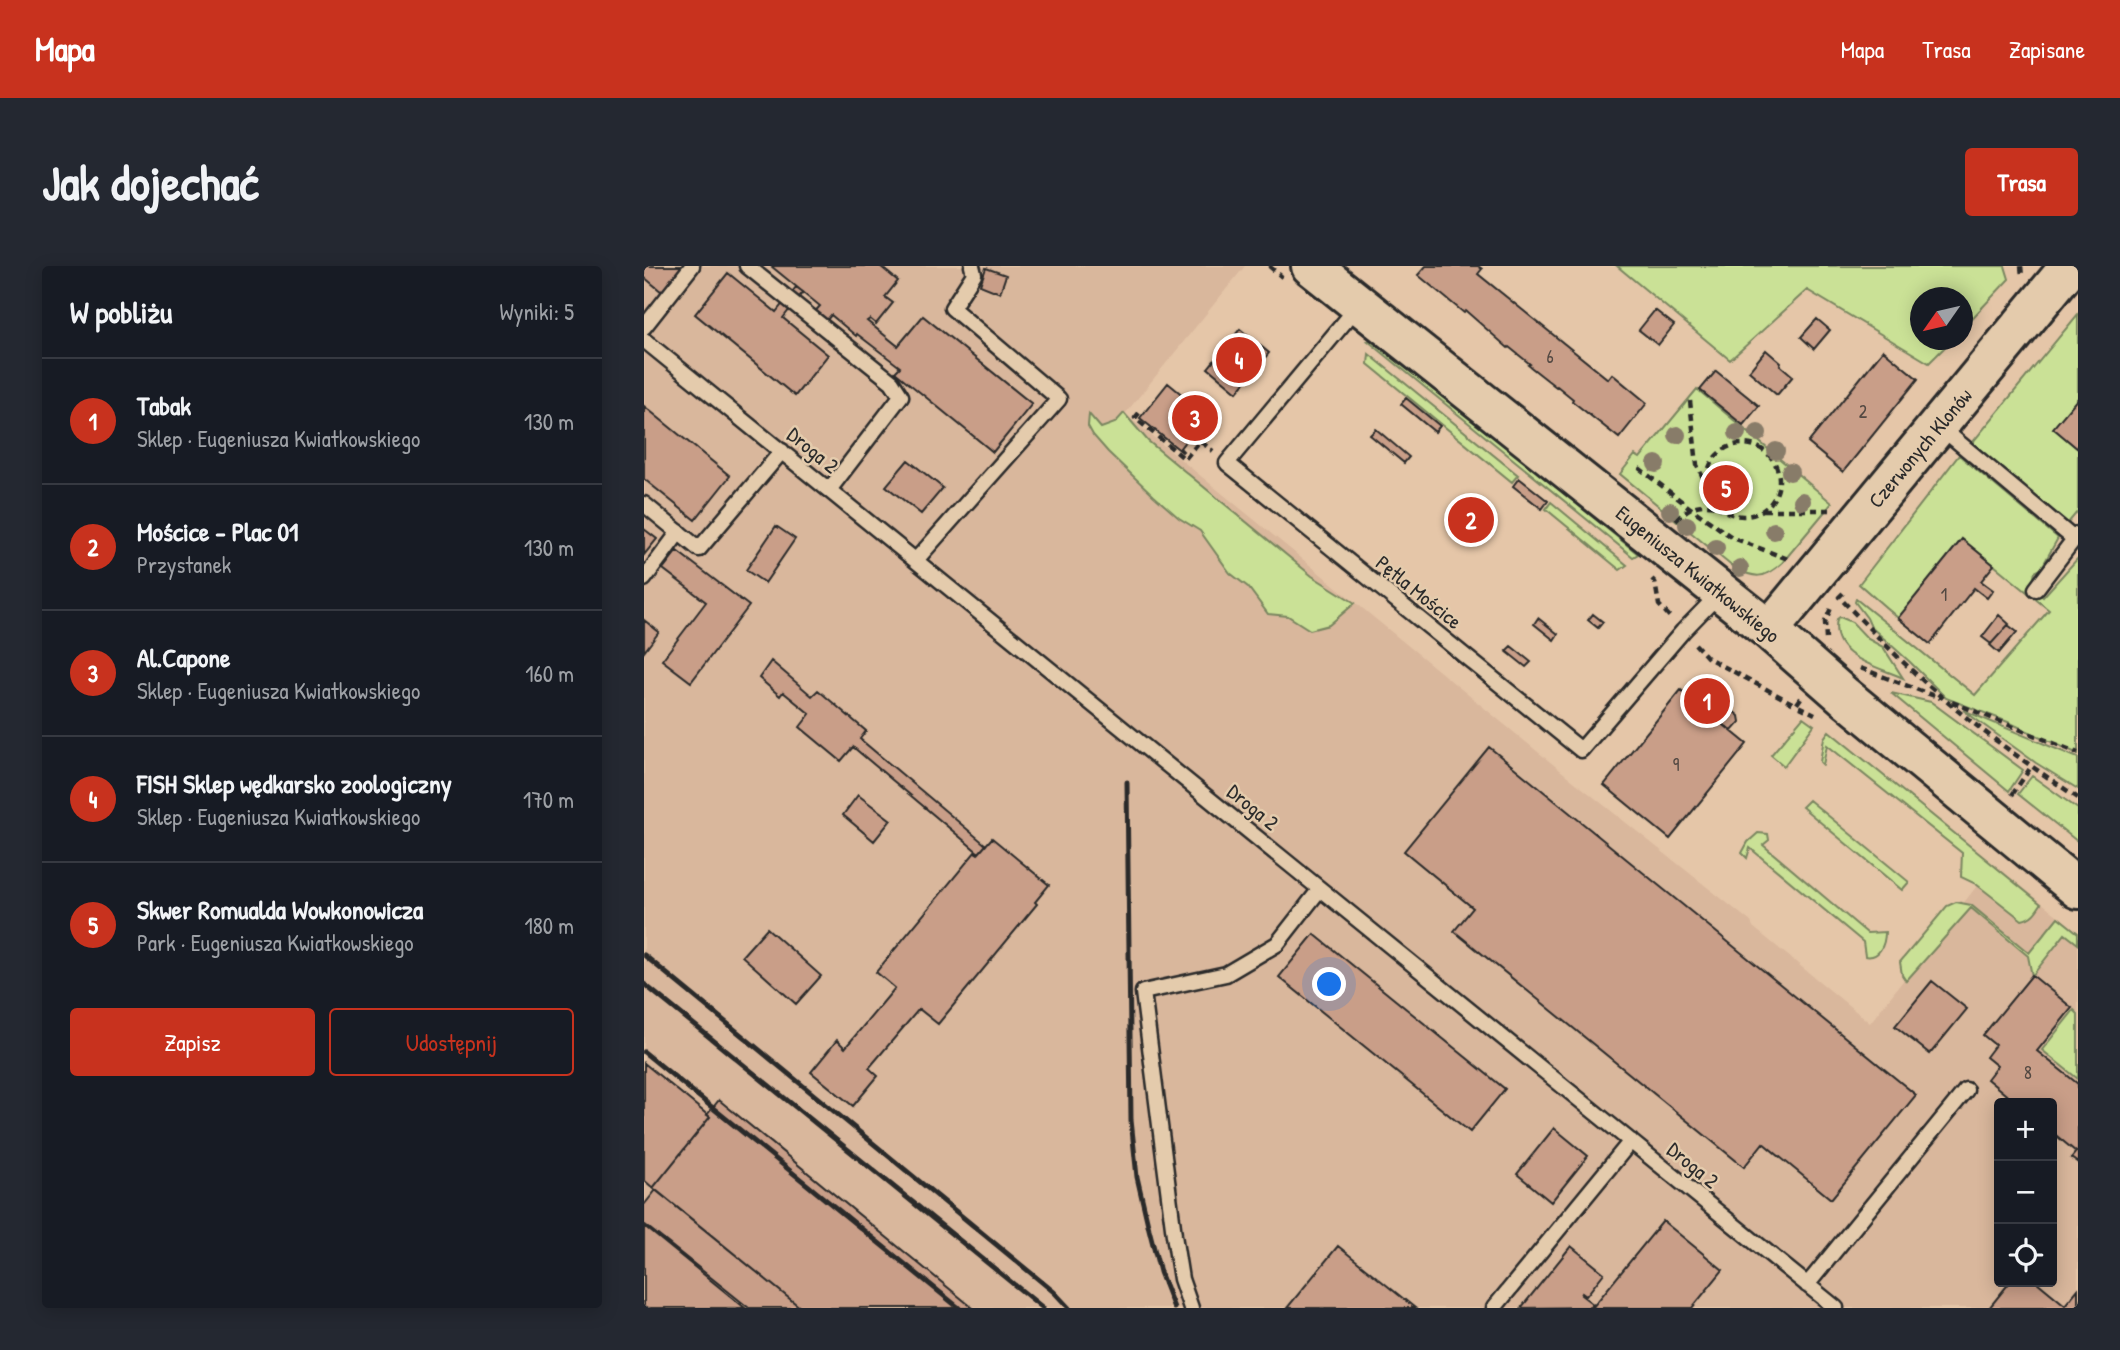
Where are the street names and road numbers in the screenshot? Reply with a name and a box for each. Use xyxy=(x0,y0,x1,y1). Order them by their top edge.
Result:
street label: Czerwonych Klonów xyxy=(1861,382,1979,514)
street label: Droga 2 xyxy=(781,420,845,480)
street label: Eugeniusza Kwiatkowskiego xyxy=(1610,499,1786,649)
street label: Pętla Mościce xyxy=(1370,548,1468,636)
street label: Droga 2 xyxy=(1221,777,1285,837)
street label: Droga 2 xyxy=(1661,1135,1725,1195)

